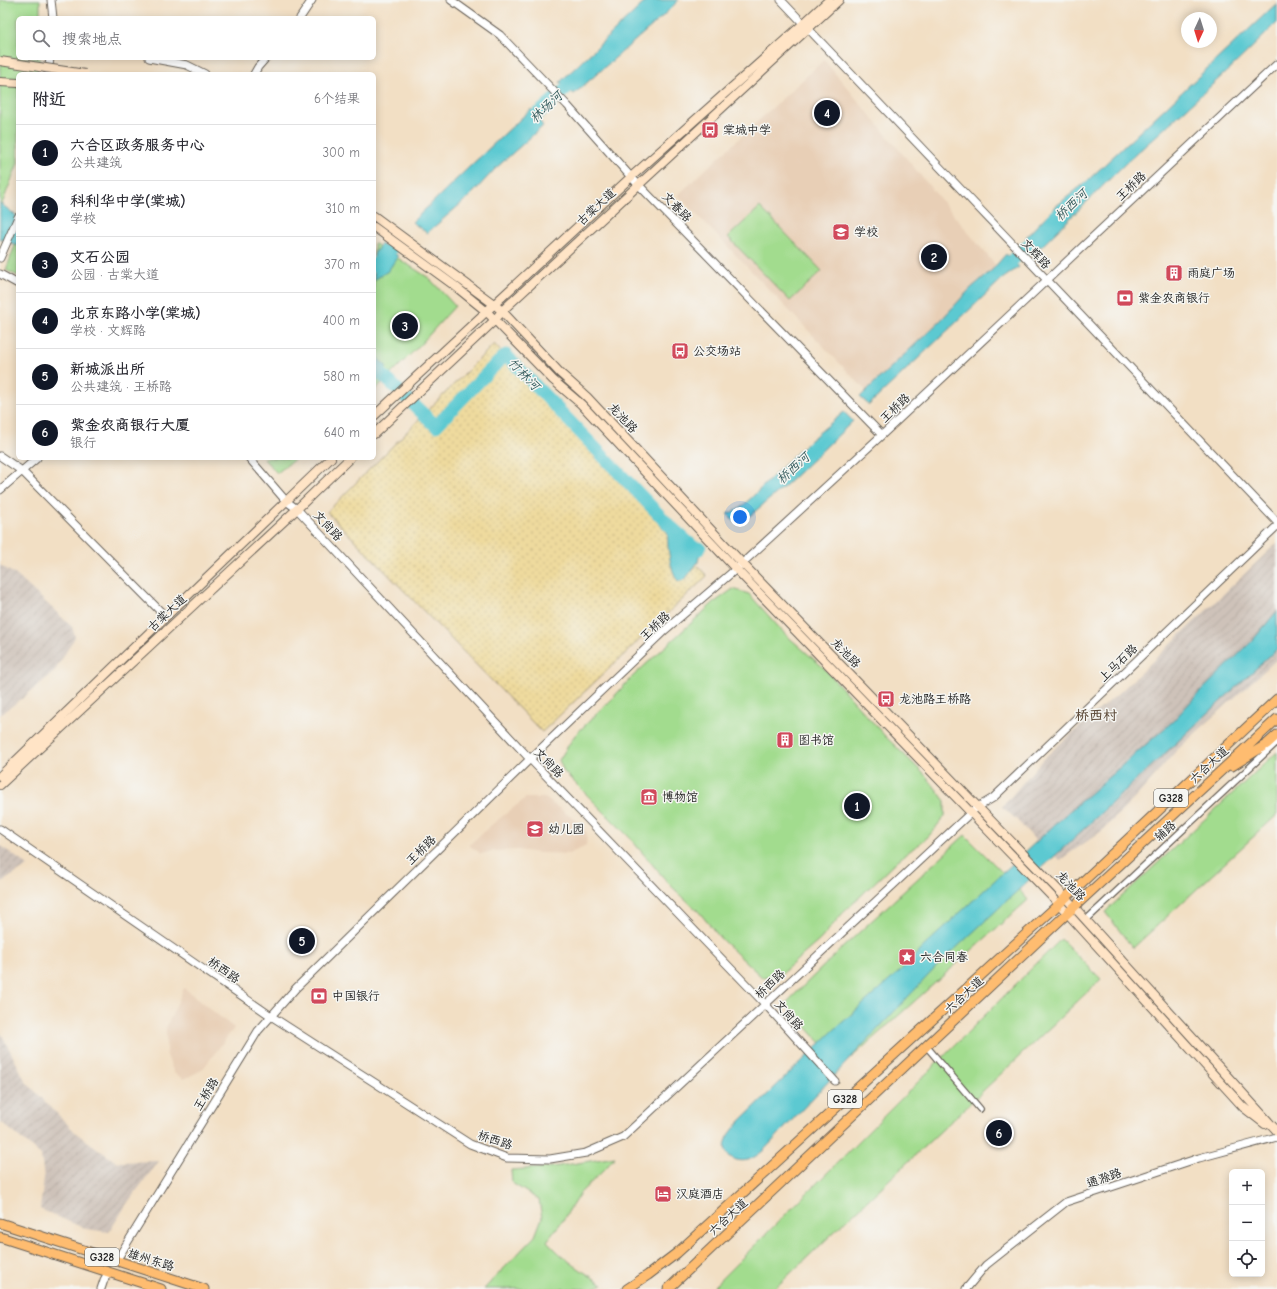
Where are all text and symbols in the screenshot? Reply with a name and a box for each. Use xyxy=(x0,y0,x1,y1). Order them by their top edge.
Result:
north arrow xyxy=(1181,12,1217,48)
search box xyxy=(16,16,376,60)
icon: search xyxy=(30,27,52,49)
text: 搜索地点 xyxy=(62,30,122,48)
water label: 林场河 xyxy=(527,87,567,126)
text: 附近 xyxy=(32,90,66,109)
text: 6个结果 xyxy=(314,91,360,106)
pin: 4 xyxy=(814,98,840,128)
bus stop icon: 棠城中学 xyxy=(700,120,720,140)
place label: 棠城中学 xyxy=(723,123,771,137)
text: 六合区政务服务中心 xyxy=(70,136,205,154)
text: 1 xyxy=(42,145,48,160)
text: 300 m xyxy=(322,145,360,160)
text: 公共建筑 xyxy=(70,155,122,170)
street label: 王桥路 xyxy=(1113,169,1149,203)
water label: 桥西河 xyxy=(1052,185,1092,224)
street label: 古棠大道 xyxy=(574,186,618,228)
street label: 文春路 xyxy=(659,189,695,225)
text: 科利华中学(棠城) xyxy=(70,192,186,210)
text: 2 xyxy=(42,201,48,216)
text: 310 m xyxy=(325,201,360,216)
text: 学校 xyxy=(70,211,96,226)
school or university icon: 学校 xyxy=(831,222,851,242)
place label: 学校 xyxy=(854,225,878,239)
street label: 文辉路 xyxy=(1019,236,1053,272)
pin: 2 xyxy=(921,242,947,272)
text: 文石公园 xyxy=(70,248,130,266)
text: 3 xyxy=(42,257,48,272)
text: 370 m xyxy=(324,257,360,272)
building icon: 雨庭广场 xyxy=(1164,263,1184,283)
place label: 雨庭广场 xyxy=(1187,266,1235,280)
text: 公园 · 古棠大道 xyxy=(70,267,159,282)
bank icon: 紫金农商银行 xyxy=(1115,288,1135,308)
place label: 紫金农商银行 xyxy=(1138,291,1210,305)
text: 北京东路小学(棠城) xyxy=(70,304,201,322)
pin: 3 xyxy=(392,311,418,341)
text: 4 xyxy=(42,313,48,328)
text: 400 m xyxy=(323,313,360,328)
text: 学校 · 文辉路 xyxy=(70,323,146,338)
bus stop icon: 公交场站 xyxy=(670,341,690,361)
place label: 公交场站 xyxy=(693,344,741,358)
water label: 竹林河 xyxy=(505,355,544,395)
text: 新城派出所 xyxy=(70,360,145,378)
text: 5 xyxy=(42,369,48,384)
text: 580 m xyxy=(323,369,360,384)
text: 公共建筑 · 王桥路 xyxy=(70,379,172,394)
street label: 王桥路 xyxy=(877,391,913,425)
street label: 龙池路 xyxy=(606,400,640,436)
text: 紫金农商银行大厦 xyxy=(70,416,190,434)
text: 6 xyxy=(42,425,48,440)
text: 640 m xyxy=(324,425,360,440)
text: 银行 xyxy=(70,435,96,450)
water label: 桥西河 xyxy=(773,448,814,487)
your location xyxy=(730,507,750,527)
street label: 文尚路 xyxy=(311,508,345,544)
street label: 古棠大道 xyxy=(145,592,189,634)
street label: 王桥路 xyxy=(637,609,673,643)
street label: 龙池路 xyxy=(828,635,864,671)
street label: 上马石路 xyxy=(1096,641,1140,685)
bus stop icon: 龙池路王桥路 xyxy=(876,689,896,709)
place label: 龙池路王桥路 xyxy=(899,692,971,706)
district label: 桥西村 xyxy=(1075,707,1117,724)
building icon: 图书馆 xyxy=(775,730,795,750)
place label: 图书馆 xyxy=(798,733,834,747)
street label: 六合大道 xyxy=(1187,744,1231,786)
street label: 文尚路 xyxy=(531,745,567,781)
museum icon: 博物馆 xyxy=(639,787,659,807)
road number: G328 xyxy=(1154,789,1188,807)
place label: 博物馆 xyxy=(662,790,698,804)
pin: 1 xyxy=(844,791,870,821)
street label: 辅路 xyxy=(1151,818,1179,844)
school or university icon: 幼儿园 xyxy=(525,819,545,839)
place label: 幼儿园 xyxy=(548,822,584,836)
street label: 王桥路 xyxy=(403,832,439,868)
street label: 龙池路 xyxy=(1054,868,1088,904)
pin: 5 xyxy=(289,926,315,956)
place icon: 六合同春 xyxy=(897,947,917,967)
place label: 六合同春 xyxy=(920,950,968,964)
street label: 桥西路 xyxy=(205,954,243,986)
street label: 桥西路 xyxy=(752,967,788,1001)
street label: 六合大道 xyxy=(942,974,986,1016)
bank icon: 中国银行 xyxy=(309,986,329,1006)
place label: 中国银行 xyxy=(332,989,380,1003)
street label: 文尚路 xyxy=(772,997,806,1033)
street label: 王桥路 xyxy=(191,1075,221,1113)
road number: G328 xyxy=(828,1090,862,1108)
pin: 6 xyxy=(986,1118,1012,1148)
street label: 桥西路 xyxy=(476,1128,514,1152)
street label: 通滁路 xyxy=(1085,1166,1123,1190)
map controls xyxy=(1229,1169,1265,1277)
button: + xyxy=(1229,1169,1265,1205)
hotel icon: 汉庭酒店 xyxy=(653,1184,673,1204)
place label: 汉庭酒店 xyxy=(676,1187,724,1201)
street label: 六合大道 xyxy=(706,1196,750,1238)
button: − xyxy=(1229,1205,1265,1241)
button: locate xyxy=(1229,1241,1265,1277)
street label: 雄州东路 xyxy=(126,1246,176,1274)
road number: G328 xyxy=(85,1248,119,1266)

